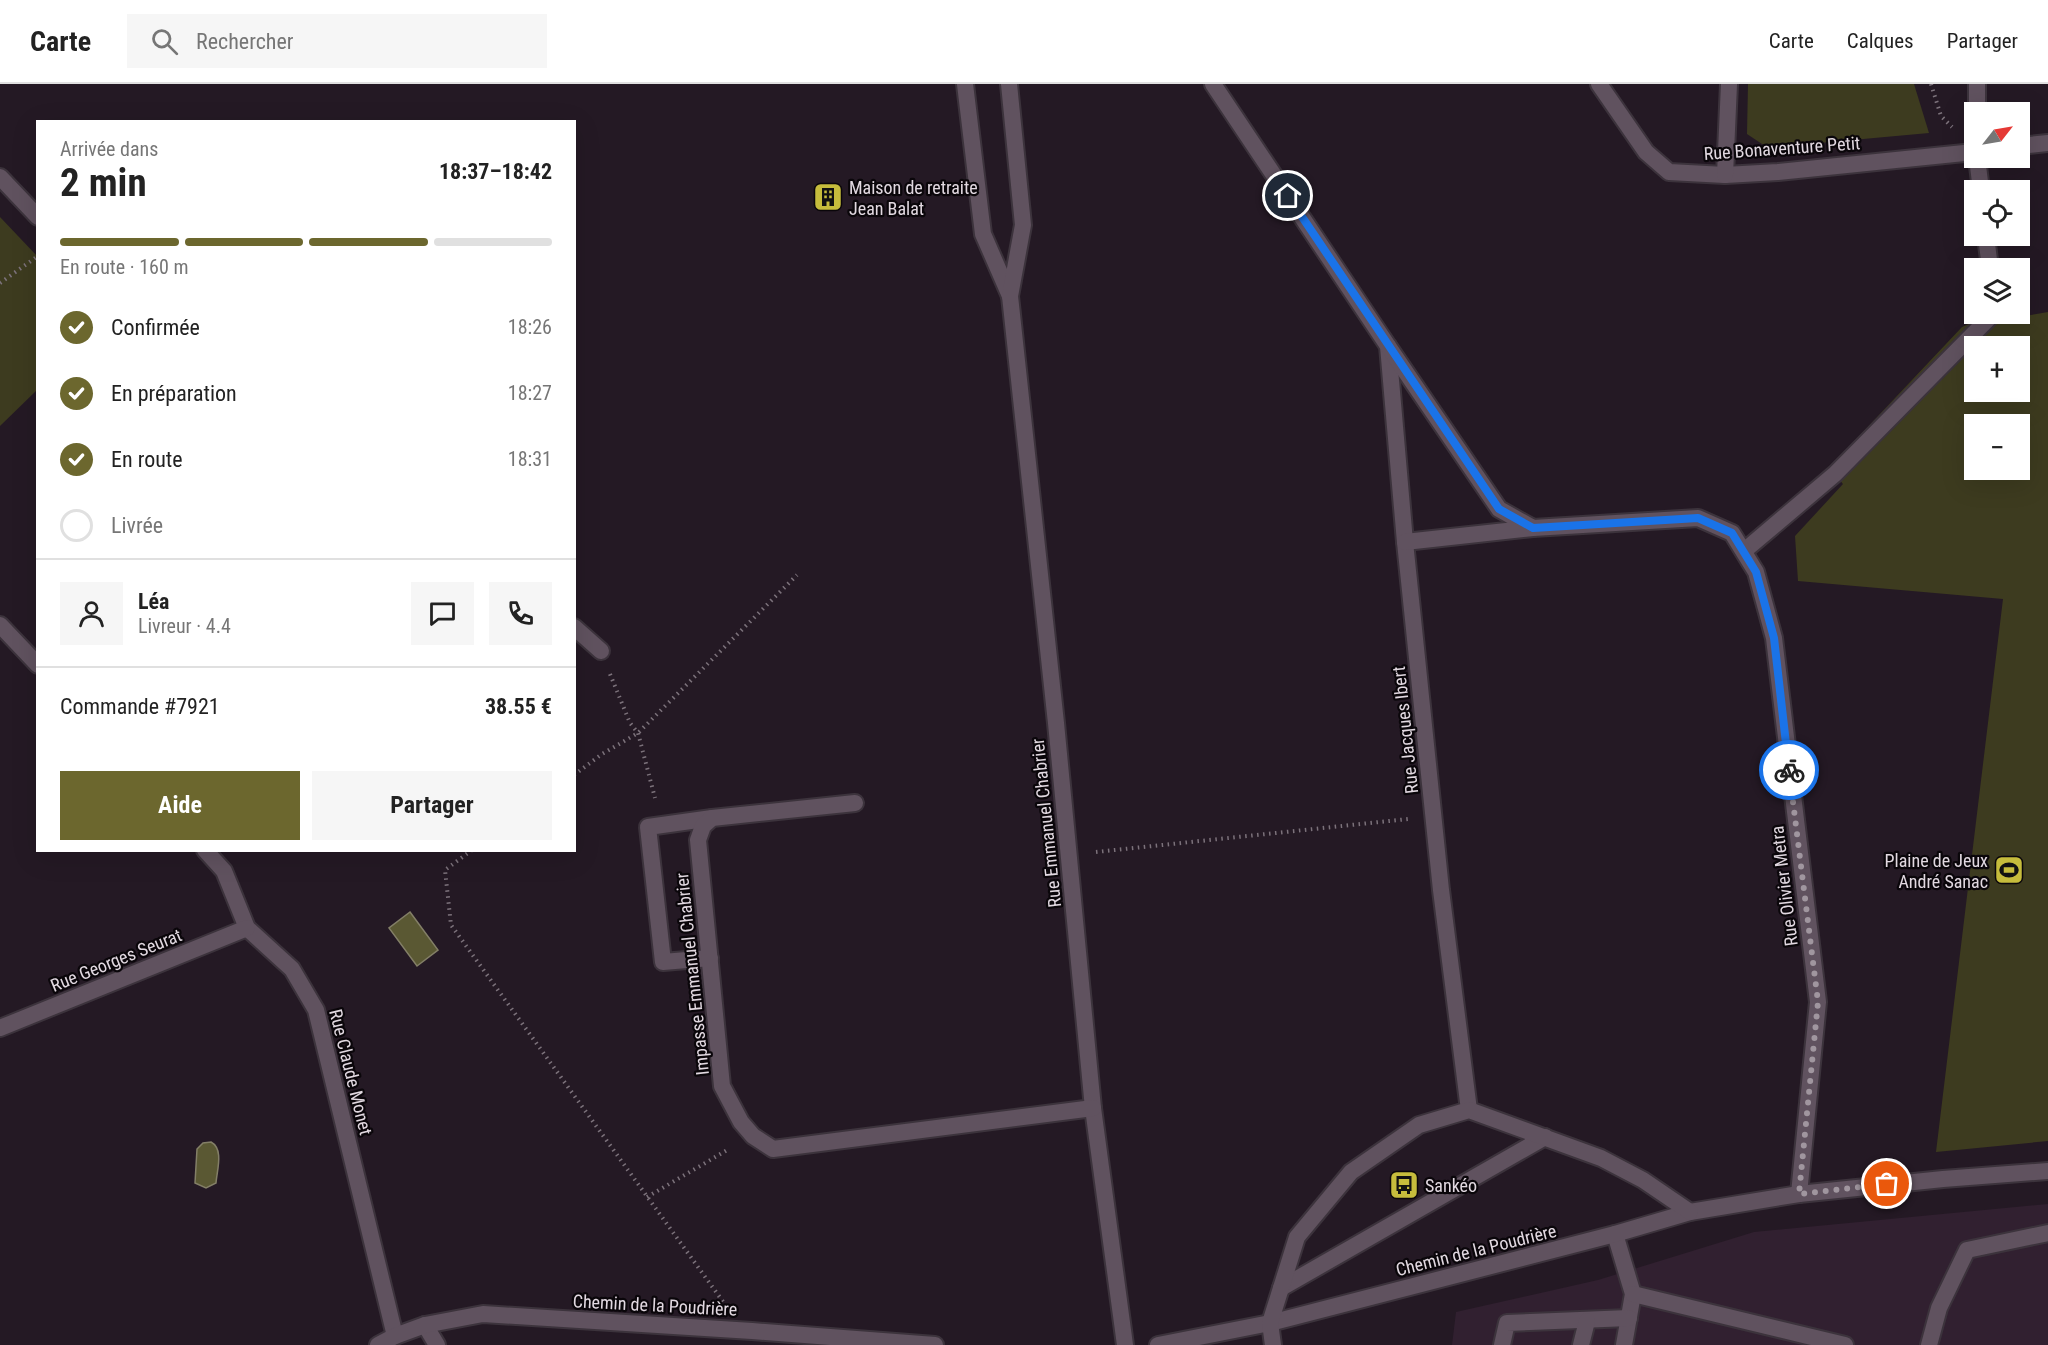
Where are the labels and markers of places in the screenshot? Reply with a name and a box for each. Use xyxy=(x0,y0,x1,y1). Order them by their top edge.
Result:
pin xyxy=(1262,170,1313,221)
place label: Maison de retraite Jean Balat xyxy=(849,177,978,219)
building icon: Maison de retraite Jean Balat xyxy=(812,181,844,213)
place label: Plaine de Jeux André Sanac xyxy=(1885,850,1988,892)
sports icon: Plaine de Jeux André Sanac xyxy=(1993,854,2025,886)
pin xyxy=(1861,1158,1912,1209)
bus stop icon: Sankéo xyxy=(1388,1169,1420,1201)
place label: Sankéo xyxy=(1425,1175,1477,1196)

